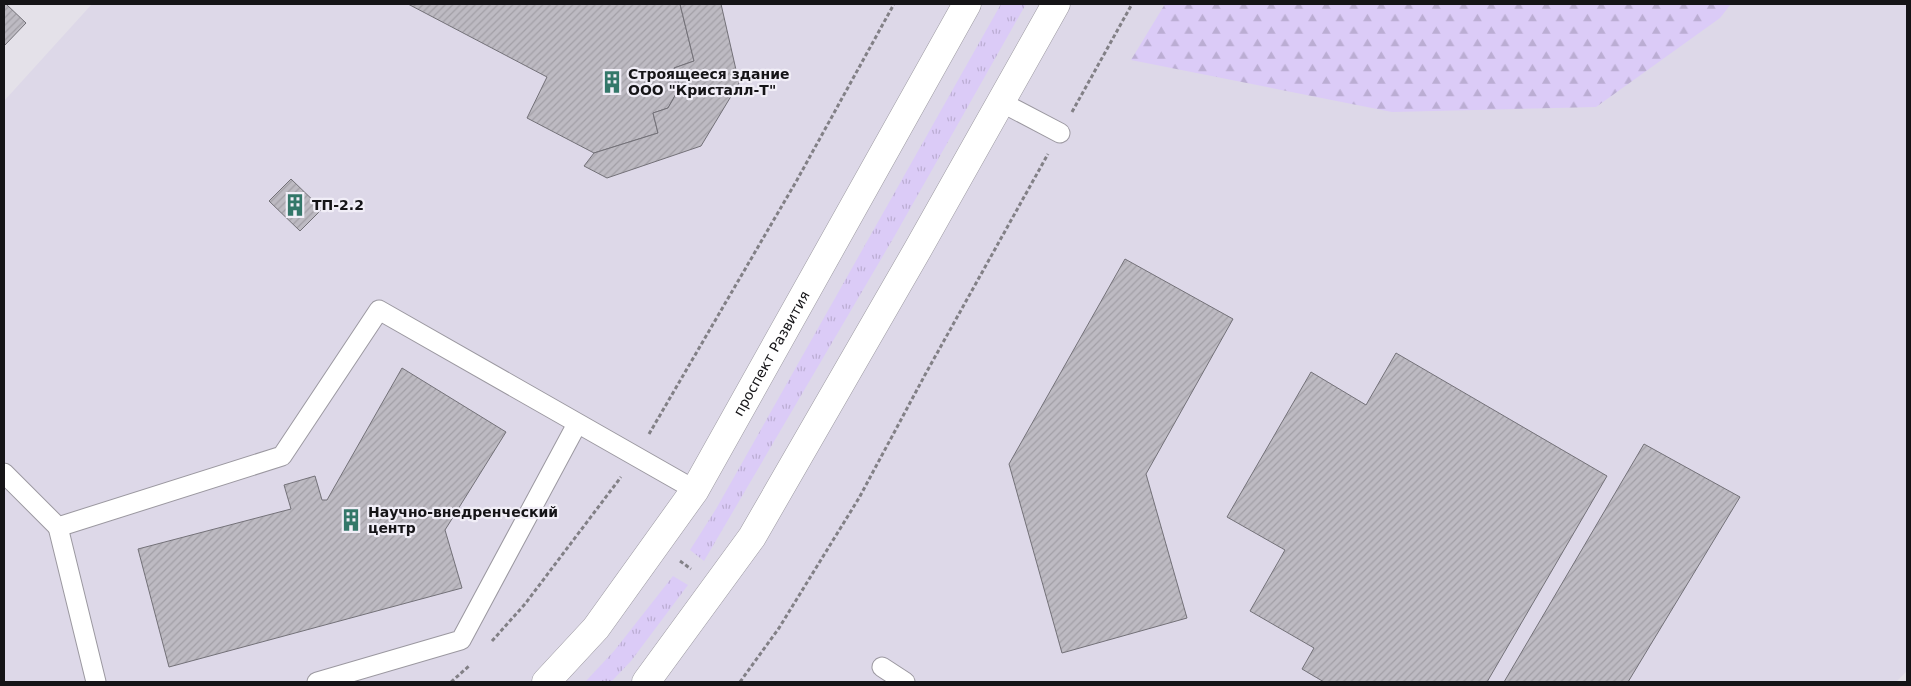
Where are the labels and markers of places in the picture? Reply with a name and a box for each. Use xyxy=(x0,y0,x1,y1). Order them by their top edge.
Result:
place label: Строящееся здание ООО "Кристалл-Т" xyxy=(628,66,790,98)
building icon: Строящееся здание ООО "Кристалл-Т" xyxy=(599,69,625,95)
building icon: ТП-2.2 xyxy=(282,192,308,218)
place label: ТП-2.2 xyxy=(312,197,364,213)
place label: Научно-внедренческий центр xyxy=(368,504,558,536)
building icon: Научно-внедренческий центр xyxy=(338,507,364,533)

